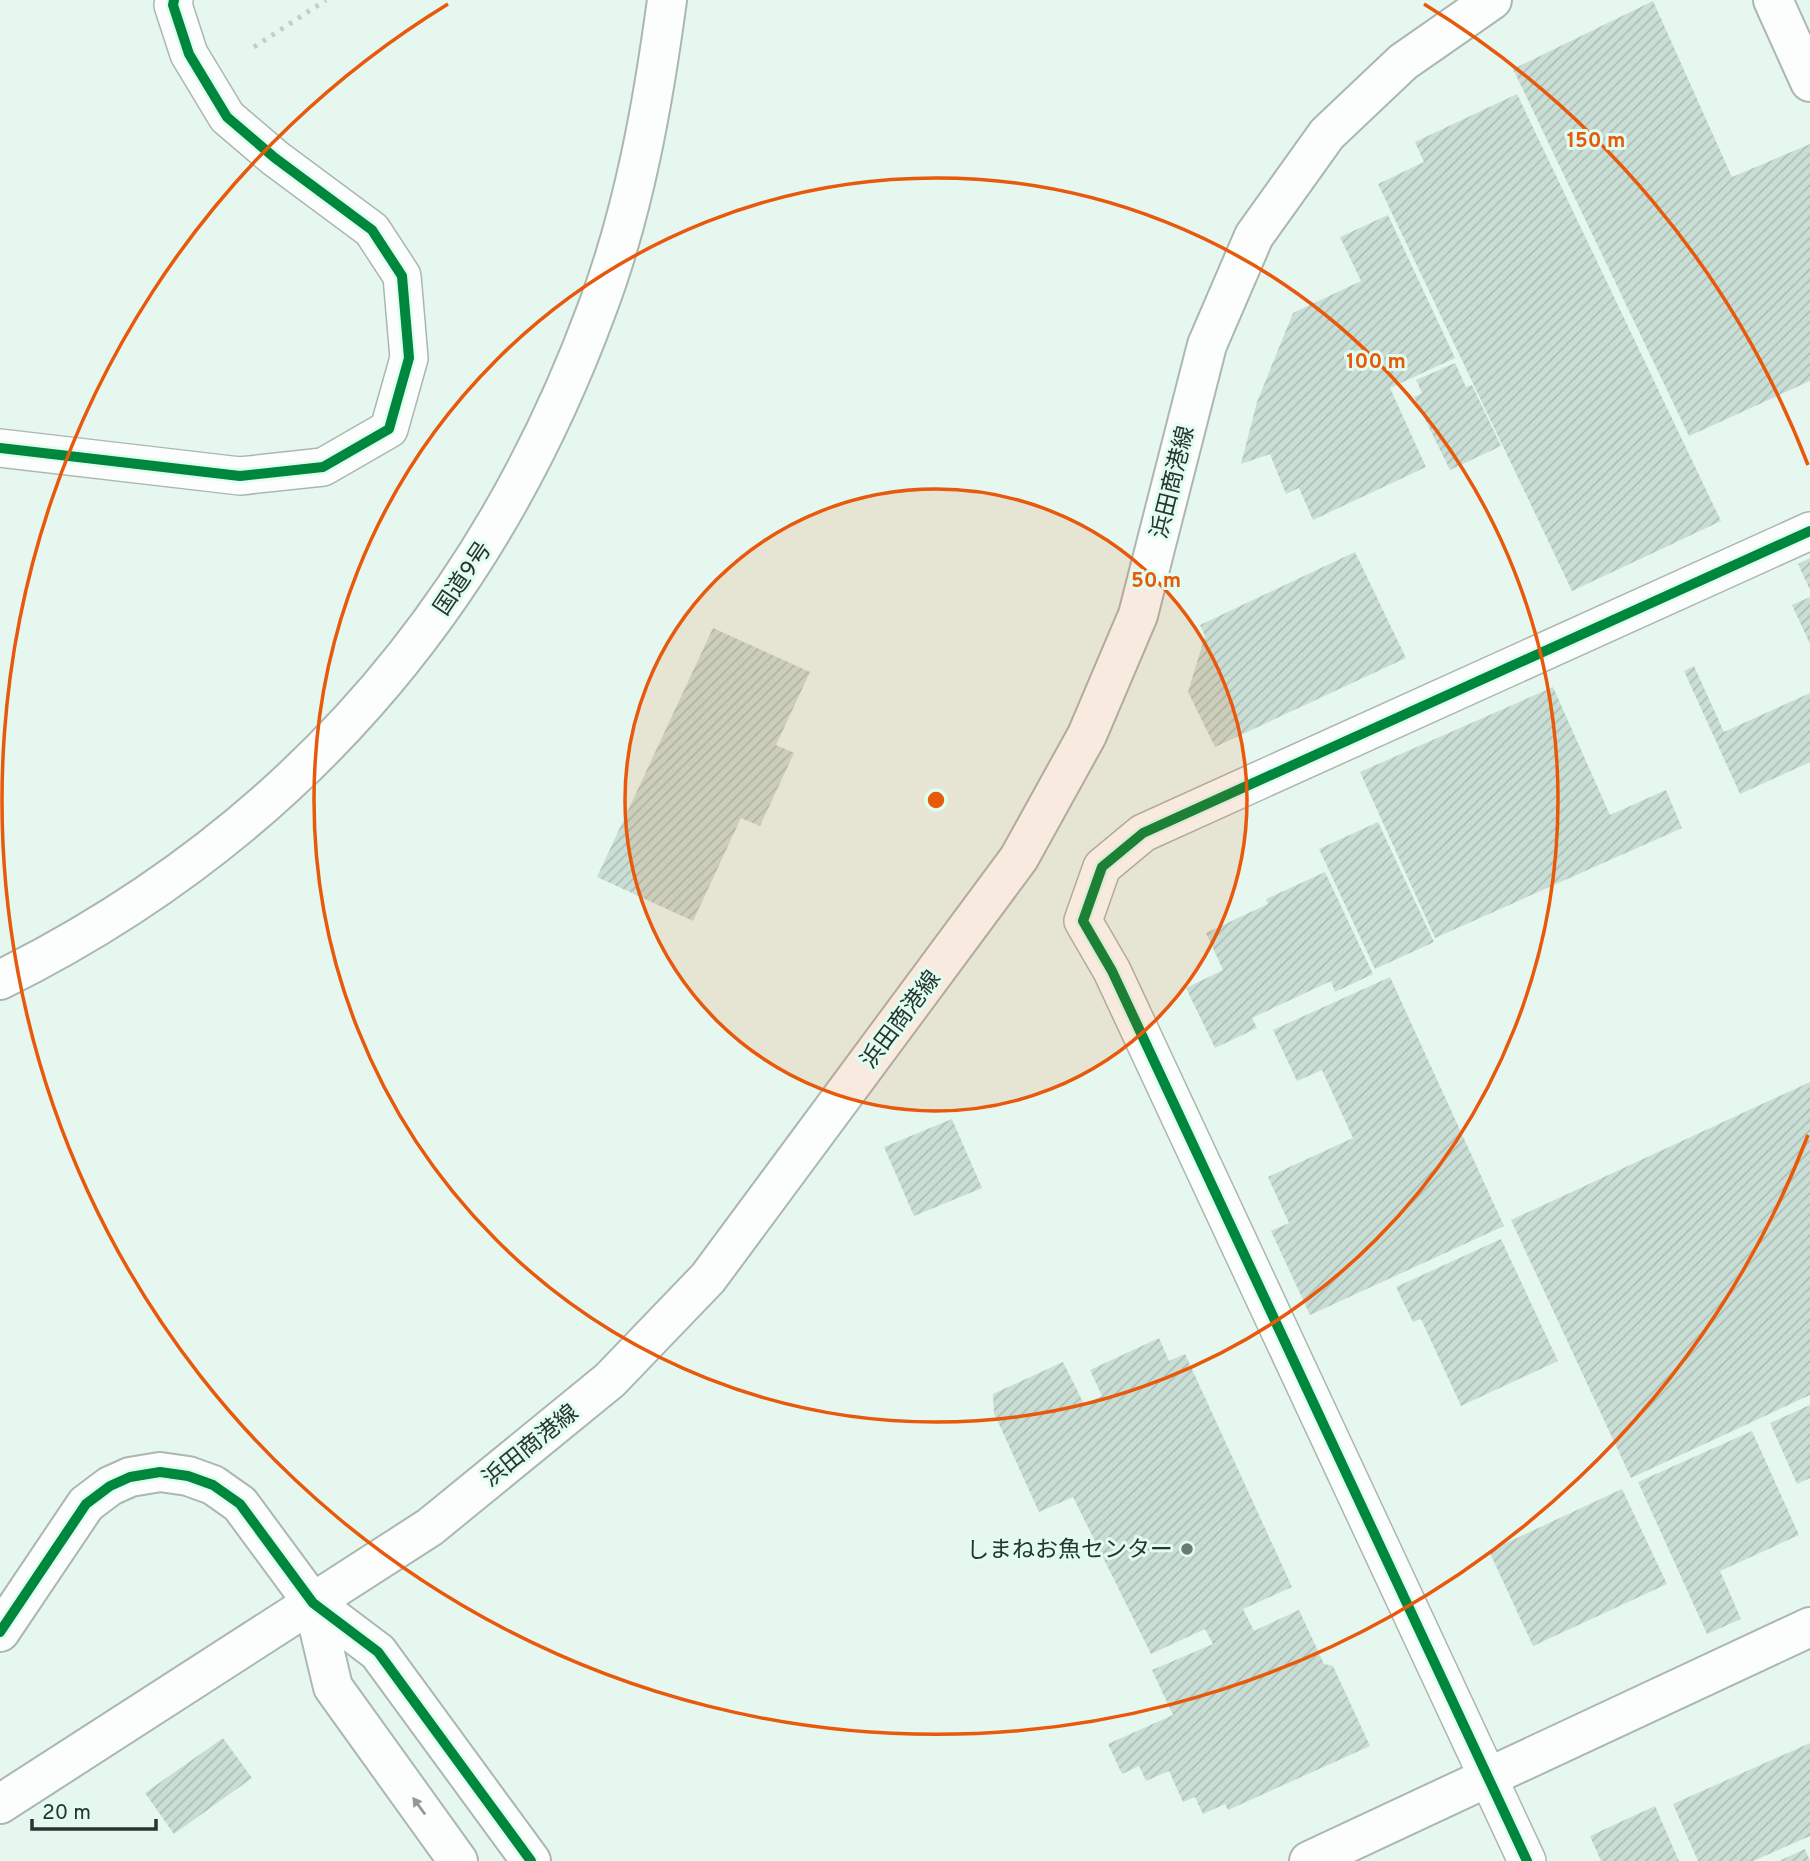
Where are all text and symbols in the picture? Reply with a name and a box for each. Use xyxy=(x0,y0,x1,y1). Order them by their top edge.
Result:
text: 150 m xyxy=(1567,128,1625,155)
text: 100 m xyxy=(1346,349,1406,376)
street label: 浜田商港線 xyxy=(1146,423,1202,542)
street label: 国道9号 xyxy=(429,537,499,622)
text: 50 m xyxy=(1131,568,1181,595)
centre of rings xyxy=(924,788,948,812)
street label: 浜田商港線 xyxy=(856,966,948,1075)
street label: 浜田商港線 xyxy=(478,1399,585,1494)
place label: しまねお魚センター xyxy=(966,1537,1173,1566)
marker: しまねお魚センター xyxy=(1179,1541,1195,1557)
scale bar xyxy=(32,1787,156,1831)
one-way arrow xyxy=(412,1797,426,1815)
text: 20 m xyxy=(42,1800,91,1827)

